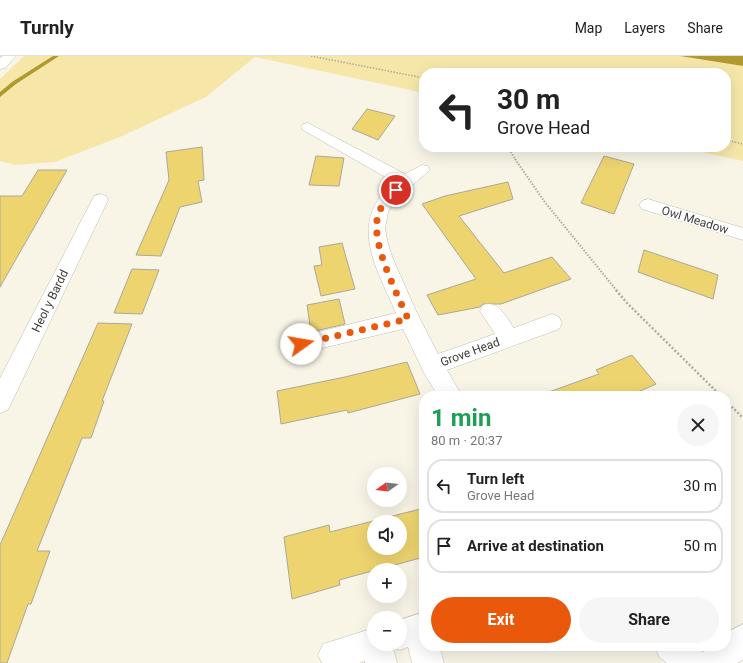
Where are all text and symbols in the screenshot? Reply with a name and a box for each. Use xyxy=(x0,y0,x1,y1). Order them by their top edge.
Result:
text: Turnly xyxy=(20,16,74,39)
text: Map xyxy=(575,20,602,36)
text: Layers xyxy=(624,20,665,36)
text: Share xyxy=(687,20,723,36)
text: 30 m xyxy=(497,83,560,116)
icon: left xyxy=(431,84,483,136)
text: Grove Head xyxy=(497,117,590,138)
pin xyxy=(379,173,413,207)
icon: arrive xyxy=(385,179,407,201)
street label: Owl Meadow xyxy=(660,203,730,237)
street label: Heol y Bardd xyxy=(29,267,71,335)
position arrow xyxy=(280,323,322,365)
street label: Grove Head xyxy=(438,335,502,369)
text: 1 min xyxy=(431,404,491,432)
button: close xyxy=(677,404,719,446)
text: 80 m · 20:37 xyxy=(431,433,502,448)
north arrow xyxy=(367,467,407,507)
map controls xyxy=(367,467,407,651)
text: Turn left xyxy=(467,470,524,488)
icon: left xyxy=(433,475,455,497)
text: 30 m xyxy=(683,477,717,495)
text: Grove Head xyxy=(467,488,534,503)
button: sound xyxy=(367,515,407,555)
icon: arrive xyxy=(433,535,455,557)
text: Arrive at destination xyxy=(467,537,604,555)
text: 50 m xyxy=(683,537,717,555)
button: + xyxy=(367,563,407,603)
button: Exit xyxy=(431,597,571,643)
button: Share xyxy=(579,597,719,643)
button: − xyxy=(367,611,407,651)

